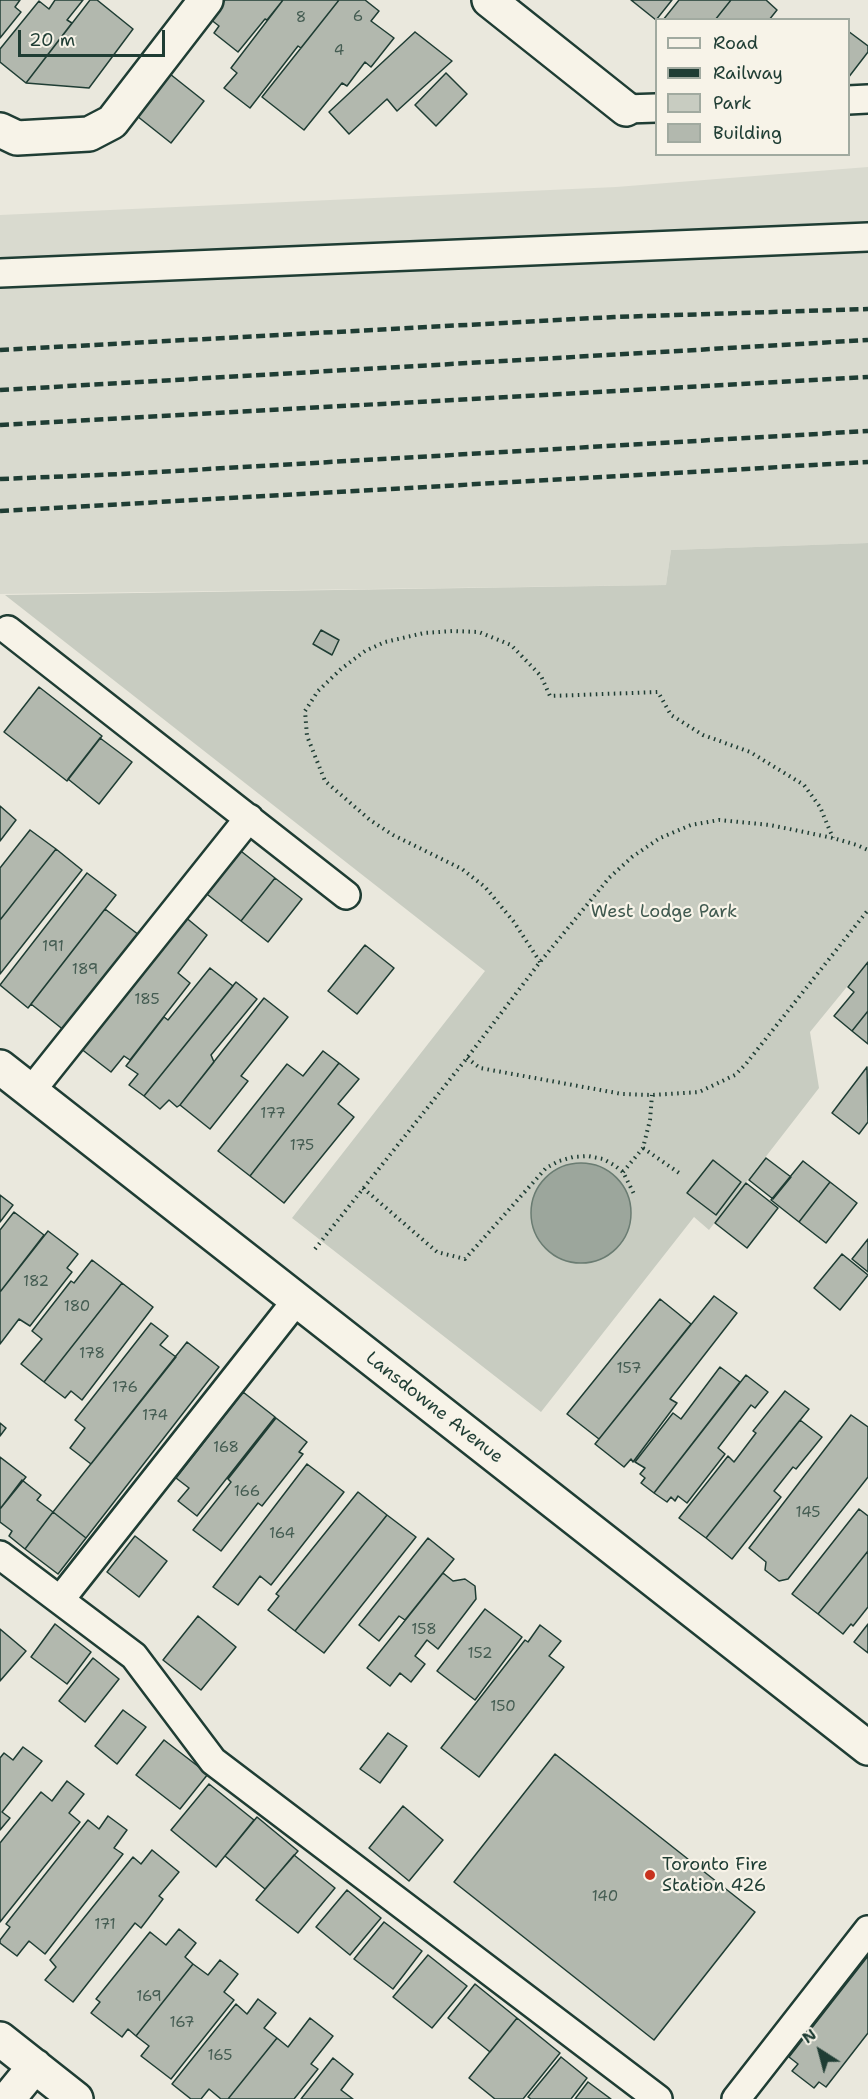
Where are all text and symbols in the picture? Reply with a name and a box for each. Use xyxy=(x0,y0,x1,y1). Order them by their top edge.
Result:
house number: 6 xyxy=(353,8,363,26)
house number: 8 xyxy=(296,9,306,27)
scale bar xyxy=(21,18,168,56)
legend xyxy=(655,18,850,156)
text: 20 m xyxy=(29,28,75,52)
text: Road xyxy=(713,31,758,55)
house number: 4 xyxy=(334,42,344,60)
text: Railway xyxy=(713,61,783,85)
text: Park xyxy=(713,91,752,115)
text: Building xyxy=(713,121,782,145)
park label: West Lodge Park xyxy=(591,901,737,923)
house number: 191 xyxy=(42,938,64,956)
house number: 189 xyxy=(72,961,98,979)
house number: 185 xyxy=(134,991,160,1009)
house number: 177 xyxy=(260,1105,286,1123)
house number: 175 xyxy=(290,1137,314,1155)
house number: 182 xyxy=(23,1273,49,1291)
house number: 180 xyxy=(64,1298,90,1316)
house number: 178 xyxy=(79,1345,105,1363)
street label: Lansdowne Avenue xyxy=(361,1348,507,1468)
house number: 157 xyxy=(617,1360,641,1378)
house number: 176 xyxy=(112,1379,138,1397)
house number: 174 xyxy=(142,1407,168,1425)
house number: 168 xyxy=(213,1439,239,1457)
house number: 166 xyxy=(234,1483,260,1501)
house number: 145 xyxy=(796,1504,820,1522)
house number: 164 xyxy=(269,1525,295,1543)
house number: 158 xyxy=(411,1621,437,1639)
house number: 152 xyxy=(468,1645,492,1663)
house number: 150 xyxy=(490,1698,516,1716)
place label: Toronto Fire Station 426 xyxy=(662,1854,768,1896)
marker: Toronto Fire Station 426 xyxy=(643,1868,657,1882)
house number: 140 xyxy=(592,1888,618,1906)
house number: 171 xyxy=(94,1916,116,1934)
house number: 169 xyxy=(136,1988,162,2006)
house number: 167 xyxy=(169,2014,195,2032)
north arrow xyxy=(790,2021,850,2081)
text: N xyxy=(798,2024,820,2048)
house number: 165 xyxy=(208,2047,232,2065)

